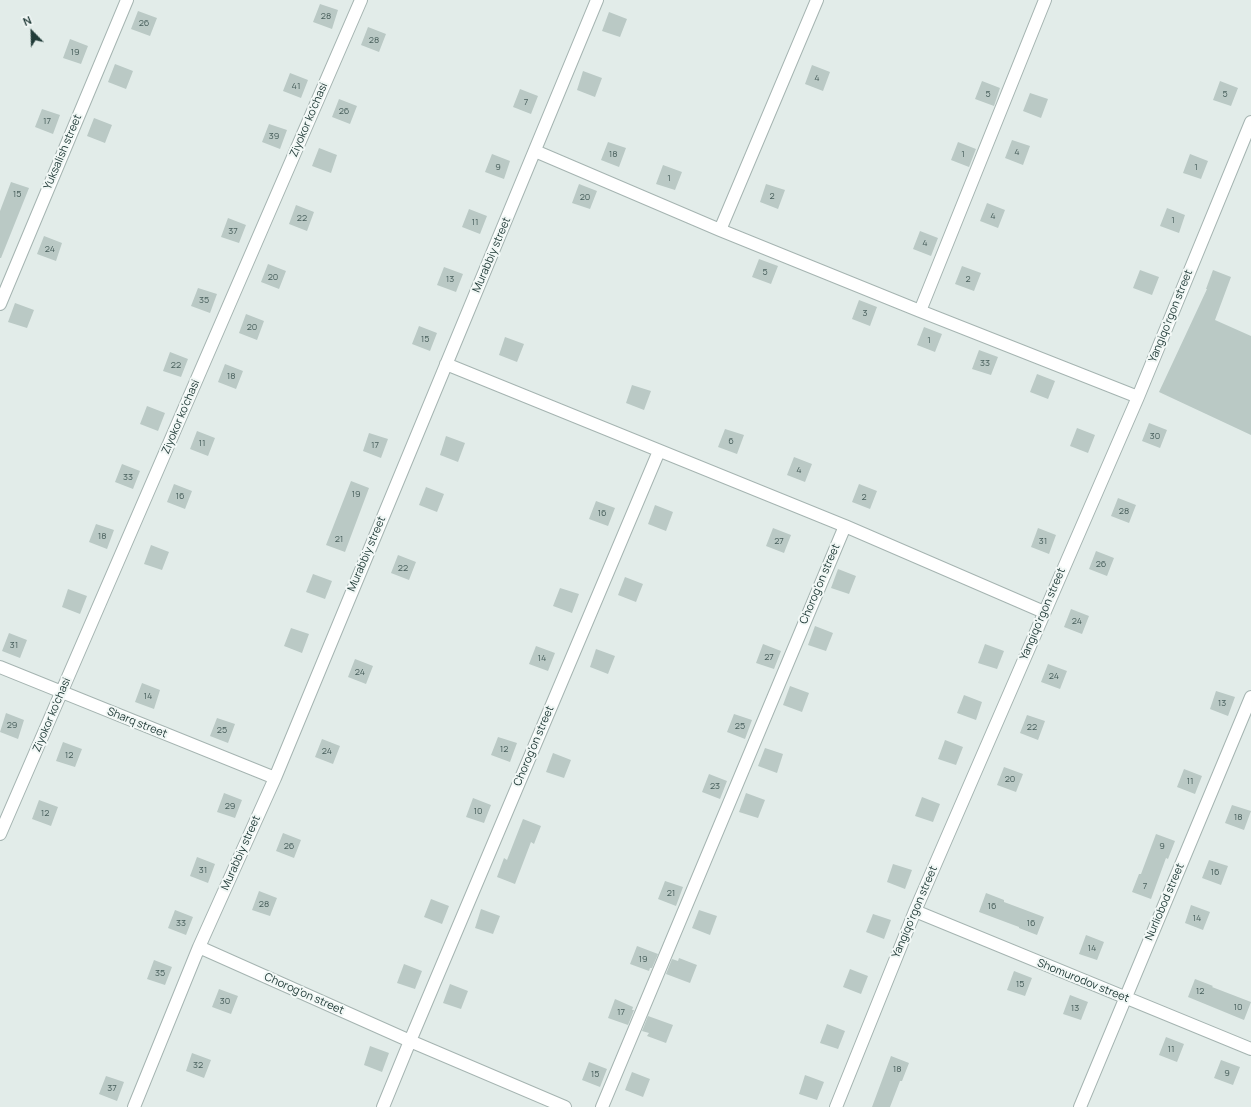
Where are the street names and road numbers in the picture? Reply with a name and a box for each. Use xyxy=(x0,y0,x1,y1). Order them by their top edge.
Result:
street label: Ziyokor ko'chasi xyxy=(287,81,331,159)
street label: Yuksalish street xyxy=(41,112,85,192)
street label: Murabbiy street xyxy=(470,215,514,295)
street label: Yangiqo'rgon street xyxy=(1146,268,1196,364)
street label: Ziyokor ko'chasi xyxy=(159,378,203,456)
street label: Murabbiy street xyxy=(345,514,389,594)
street label: Chorog'on street xyxy=(797,542,843,626)
street label: Yangiqo'rgon street xyxy=(1018,566,1068,662)
street label: Ziyokor ko'chasi xyxy=(30,676,74,754)
street label: Chorog'on street xyxy=(511,704,557,788)
street label: Sharq street xyxy=(105,705,169,741)
street label: Murabbiy street xyxy=(219,814,263,892)
street label: Nurliobod street xyxy=(1143,861,1187,943)
street label: Yangiqo'rgon street xyxy=(890,864,940,960)
street label: Shomurodov street xyxy=(1035,957,1131,1005)
street label: Chorog'on street xyxy=(262,971,346,1017)

